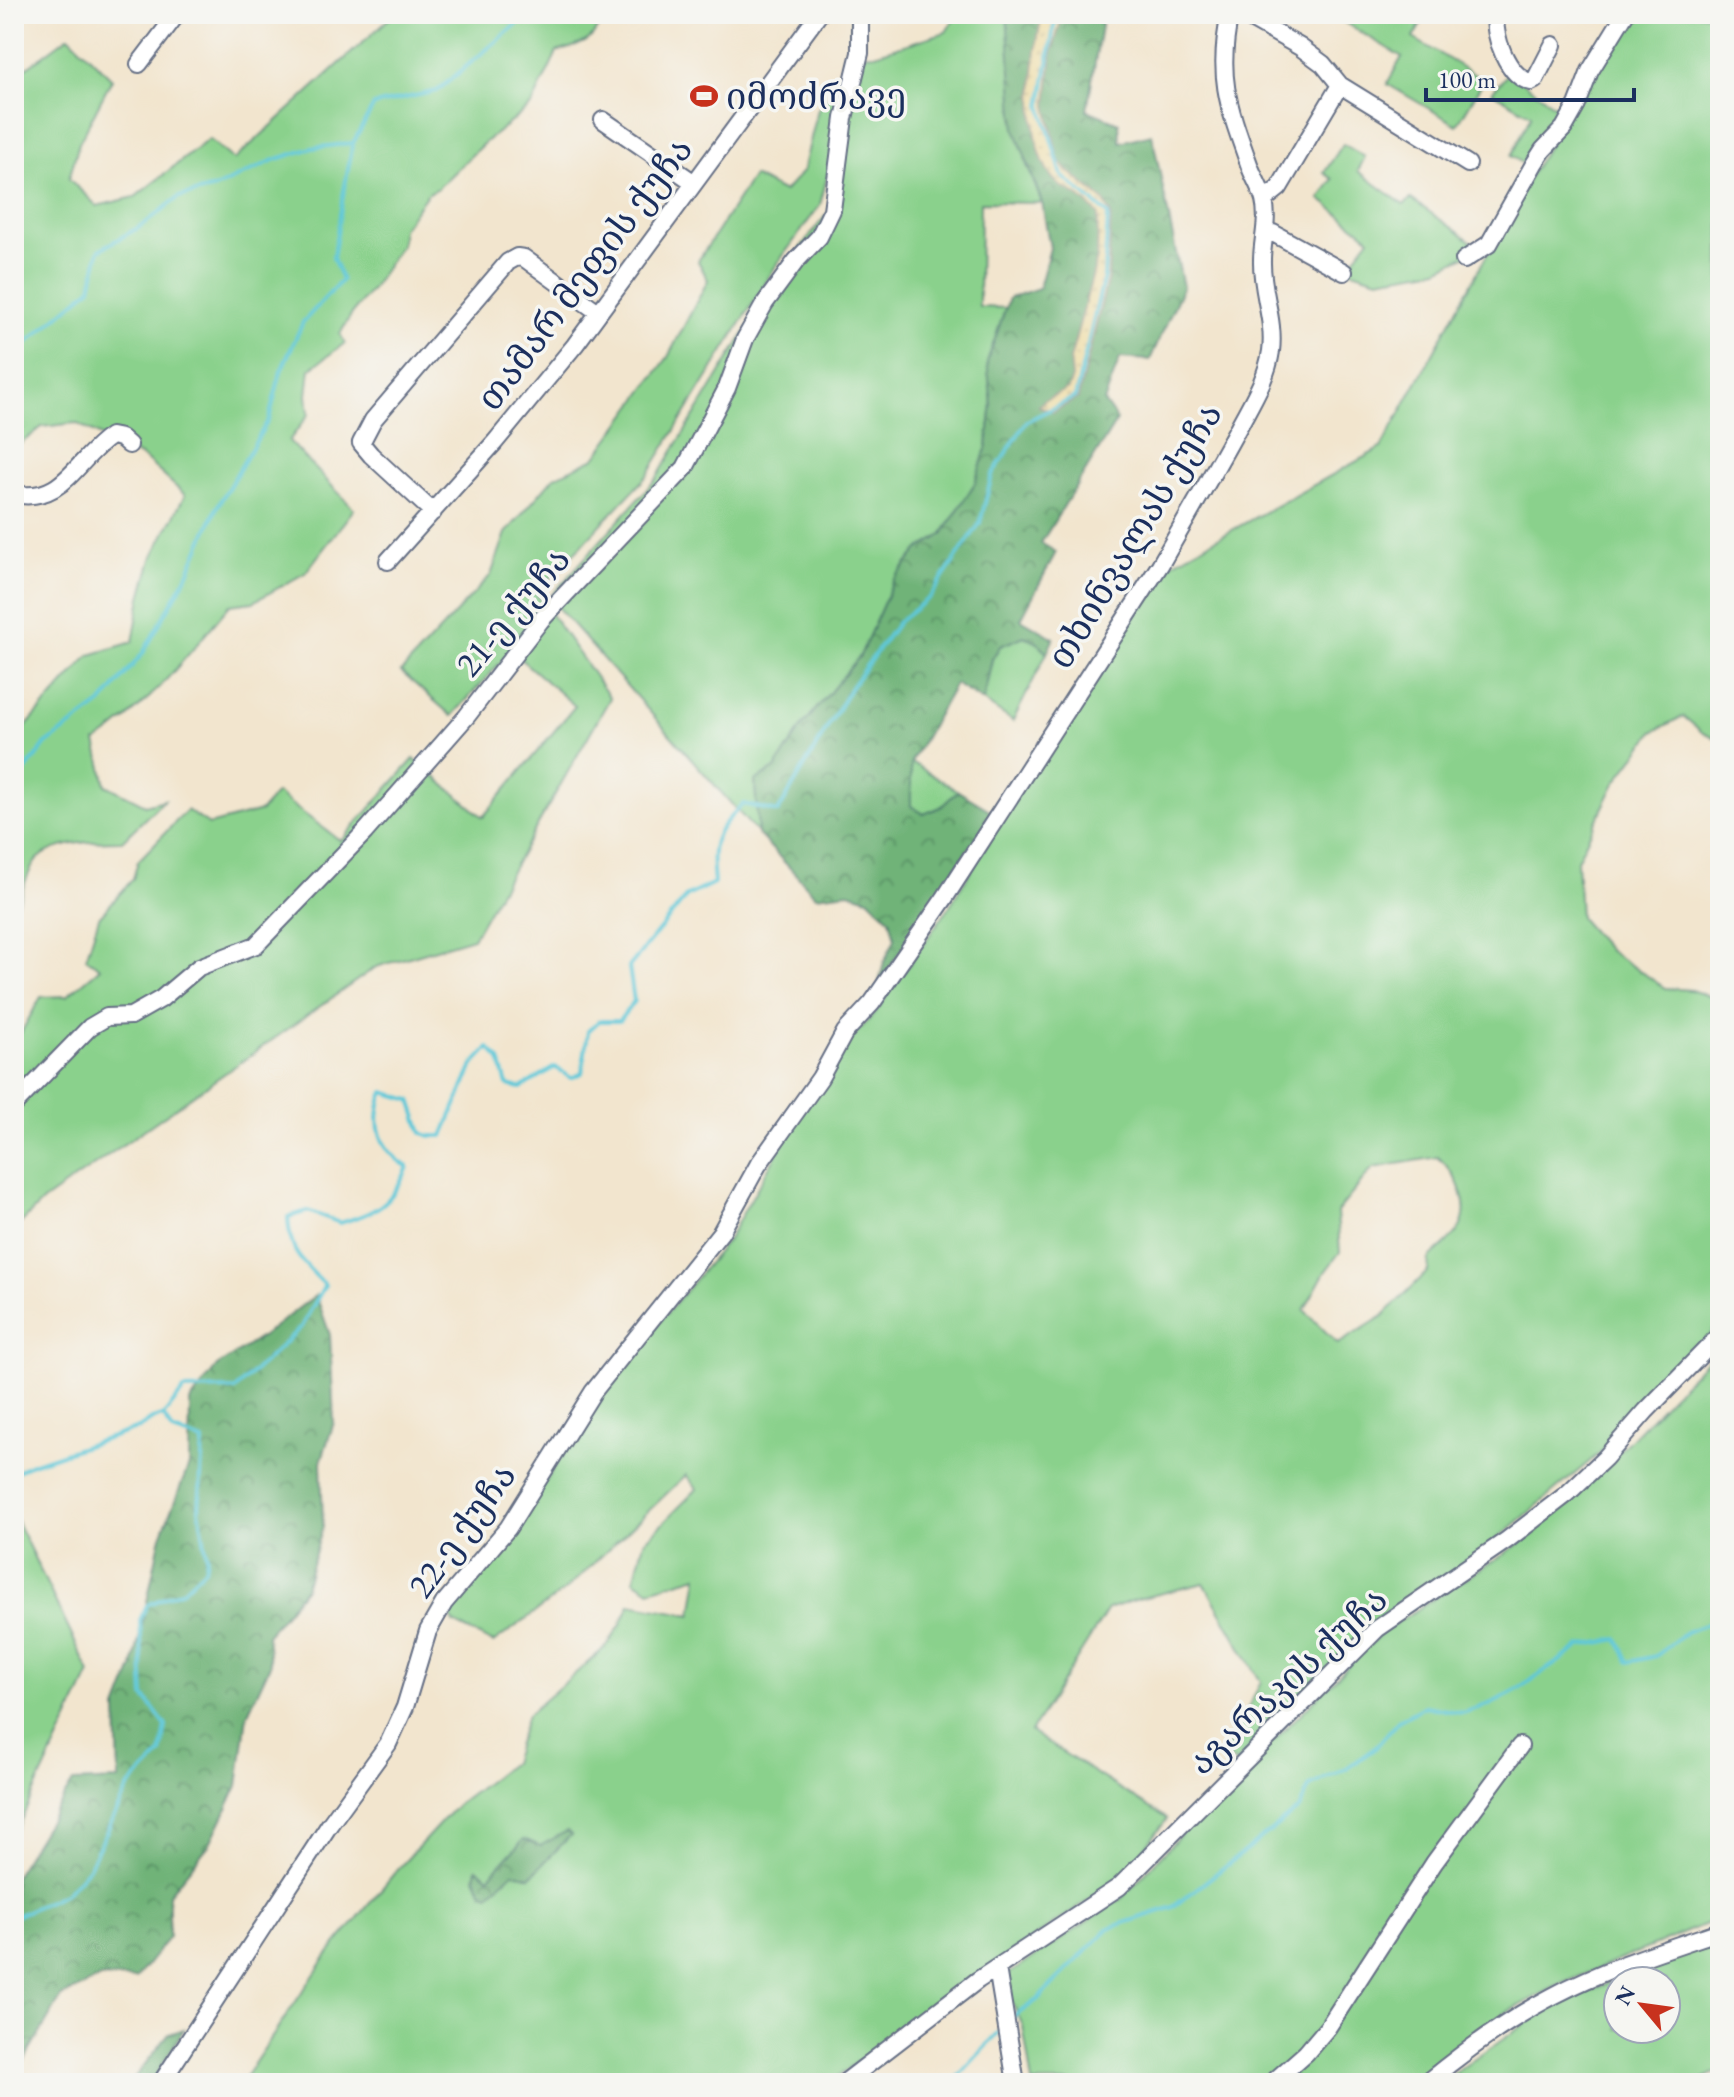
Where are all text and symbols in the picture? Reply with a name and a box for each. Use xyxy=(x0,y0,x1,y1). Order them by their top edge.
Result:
scale bar xyxy=(1426,52,1634,102)
text: 100 m xyxy=(1438,64,1496,95)
place label: იმოძრავე xyxy=(726,73,907,120)
sports icon: იმოძრავე xyxy=(689,81,719,111)
street label: თამარ მეფის ქუჩა xyxy=(466,127,703,420)
street label: თხინვალას ქუჩა xyxy=(1036,394,1232,677)
street label: 21-ე ქუჩა xyxy=(444,537,580,686)
street label: 22-ე ქუჩა xyxy=(397,1454,526,1607)
street label: აგარაკის ქუჩა xyxy=(1178,1576,1397,1785)
north arrow xyxy=(1602,1965,1682,2045)
text: N xyxy=(1608,1981,1642,2010)

